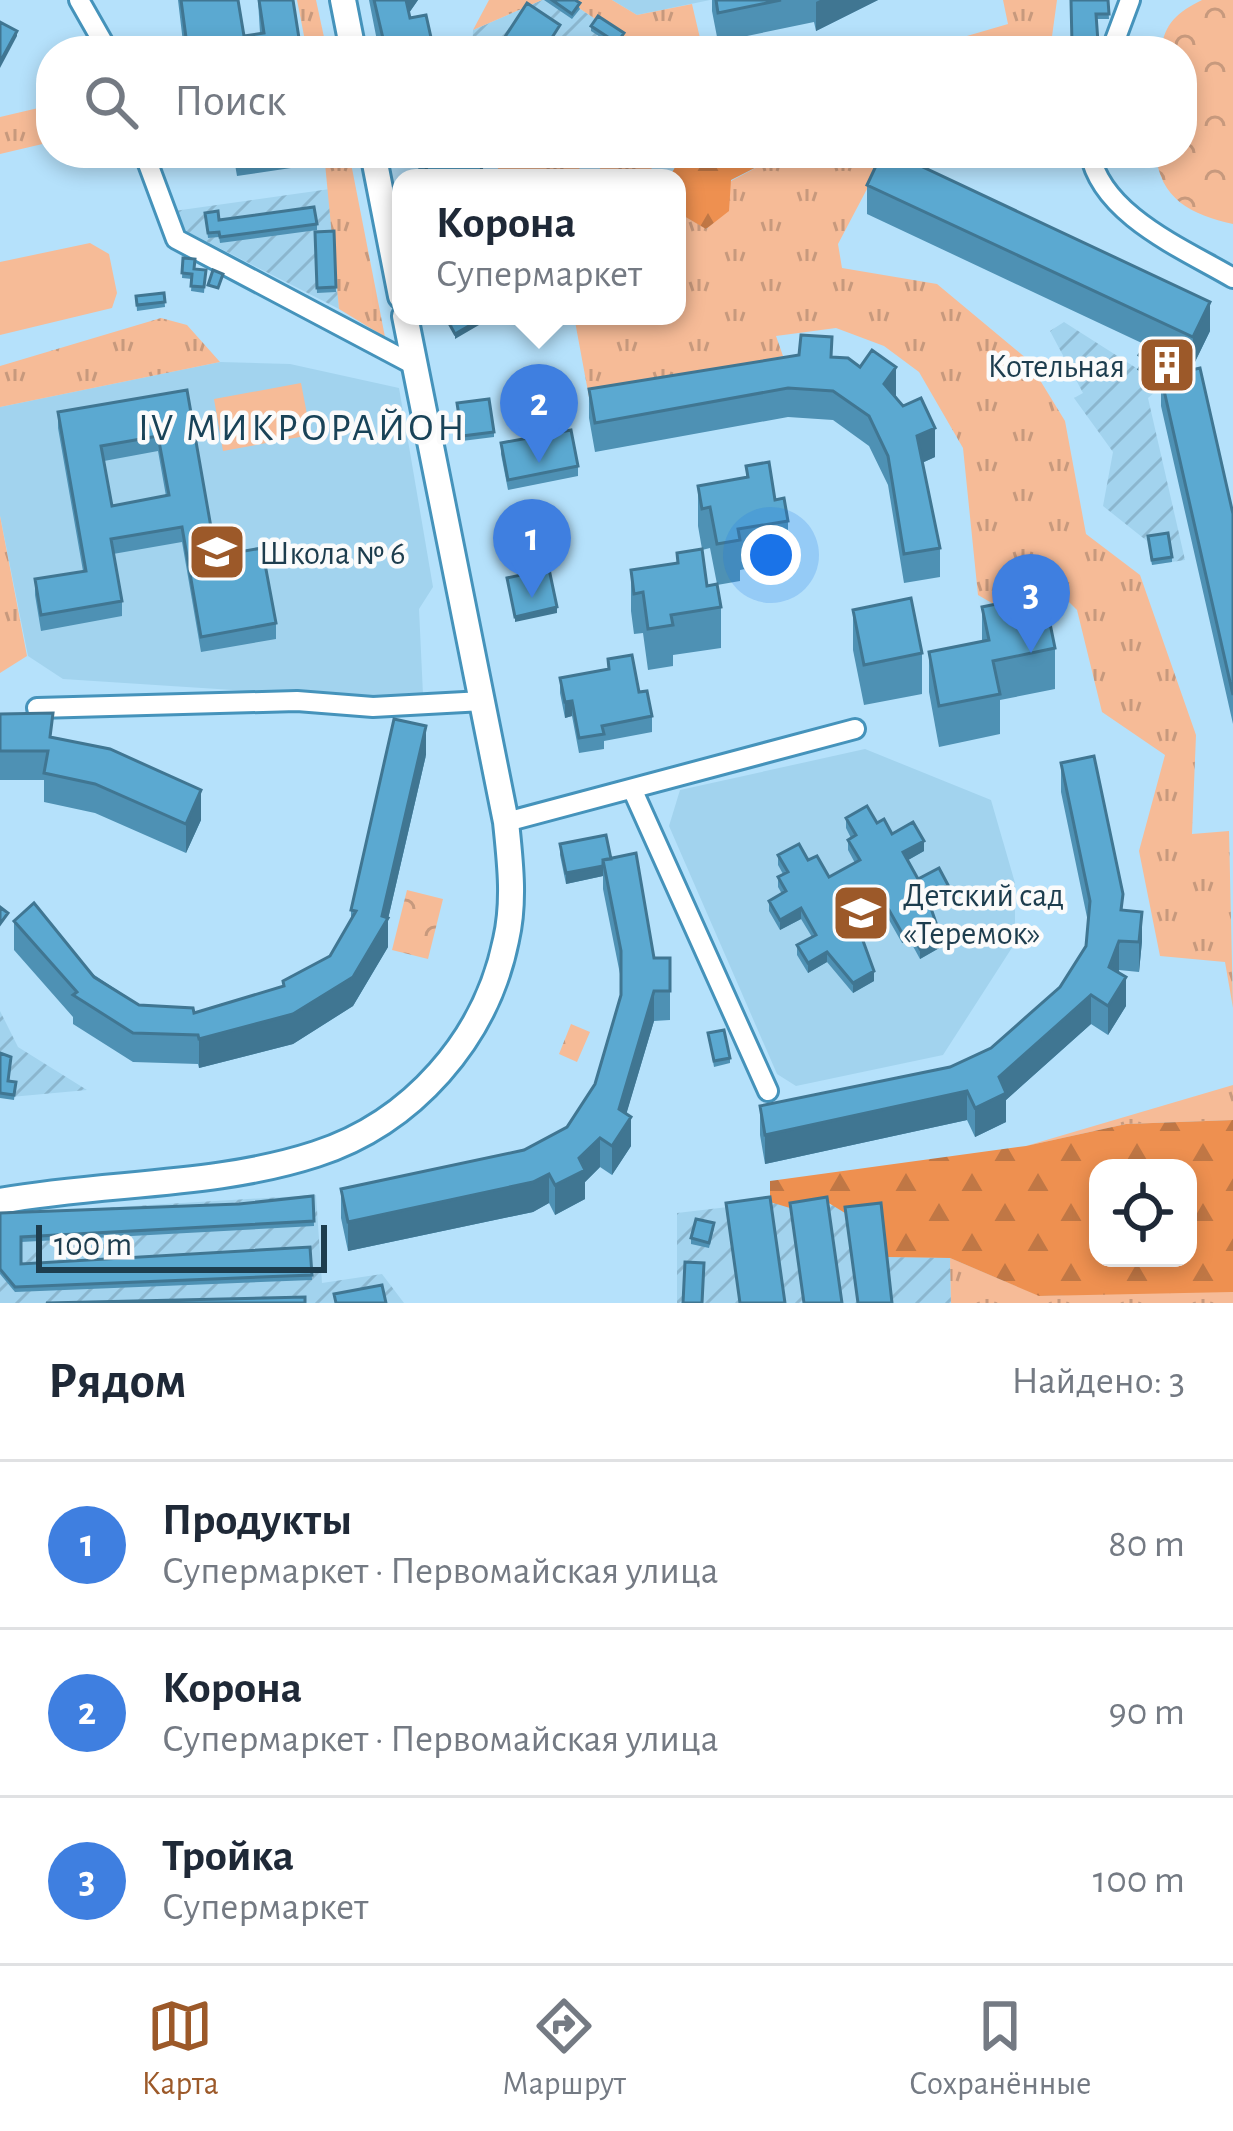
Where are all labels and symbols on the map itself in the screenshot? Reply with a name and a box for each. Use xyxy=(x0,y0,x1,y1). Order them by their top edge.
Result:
building icon: Котельная xyxy=(1136,334,1198,396)
place label: Котельная xyxy=(988,351,1125,384)
pin: 2 xyxy=(500,364,578,463)
district label: IV МИКРОРАЙОН xyxy=(138,408,468,448)
pin: 1 xyxy=(493,499,571,598)
school or university icon: Школа № 6 xyxy=(186,521,248,583)
your location xyxy=(741,525,801,585)
place label: Школа № 6 xyxy=(259,538,405,571)
pin: 3 xyxy=(992,554,1070,653)
place label: Детский сад «Теремок» xyxy=(903,880,1064,951)
school or university icon: Детский сад «Теремок» xyxy=(830,882,892,944)
scale bar xyxy=(36,1219,327,1272)

